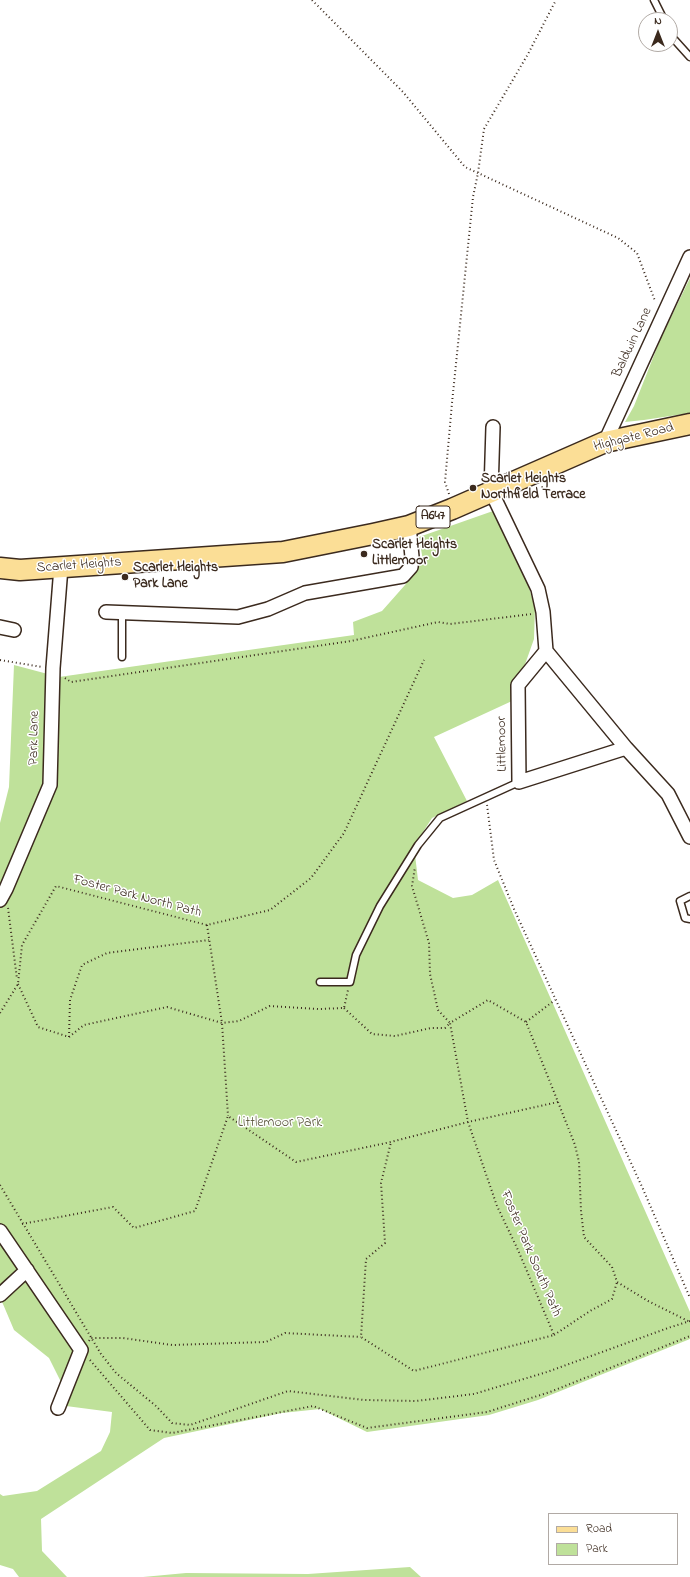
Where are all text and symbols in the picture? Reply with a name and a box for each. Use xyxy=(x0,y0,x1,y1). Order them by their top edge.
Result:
north arrow xyxy=(638,12,678,52)
text: N xyxy=(654,13,662,29)
street label: Baldwin Lane xyxy=(609,305,657,381)
street label: Highgate Road xyxy=(592,420,676,456)
place label: Scarlet Heights Northfield Terrace xyxy=(481,472,585,504)
marker: Scarlet Heights Northfield Terrace xyxy=(468,483,478,493)
road number: A647 xyxy=(416,506,450,528)
place label: Scarlet Heights Littlemoor xyxy=(372,538,457,570)
marker: Scarlet Heights Littlemoor xyxy=(359,549,369,559)
street label: Scarlet Heights xyxy=(36,555,122,577)
place label: Scarlet Heights Park Lane xyxy=(133,561,218,594)
marker: Scarlet Heights Park Lane xyxy=(120,572,130,582)
street label: Park Lane xyxy=(26,711,44,765)
street label: Littlemoor xyxy=(494,716,512,772)
street label: Foster Park North Path xyxy=(71,872,203,922)
park label: Littlemoor Park xyxy=(238,1116,322,1132)
street label: Foster Park South Path xyxy=(496,1189,564,1319)
legend xyxy=(548,1513,678,1565)
text: Road xyxy=(586,1520,612,1538)
text: Park xyxy=(586,1540,608,1558)

